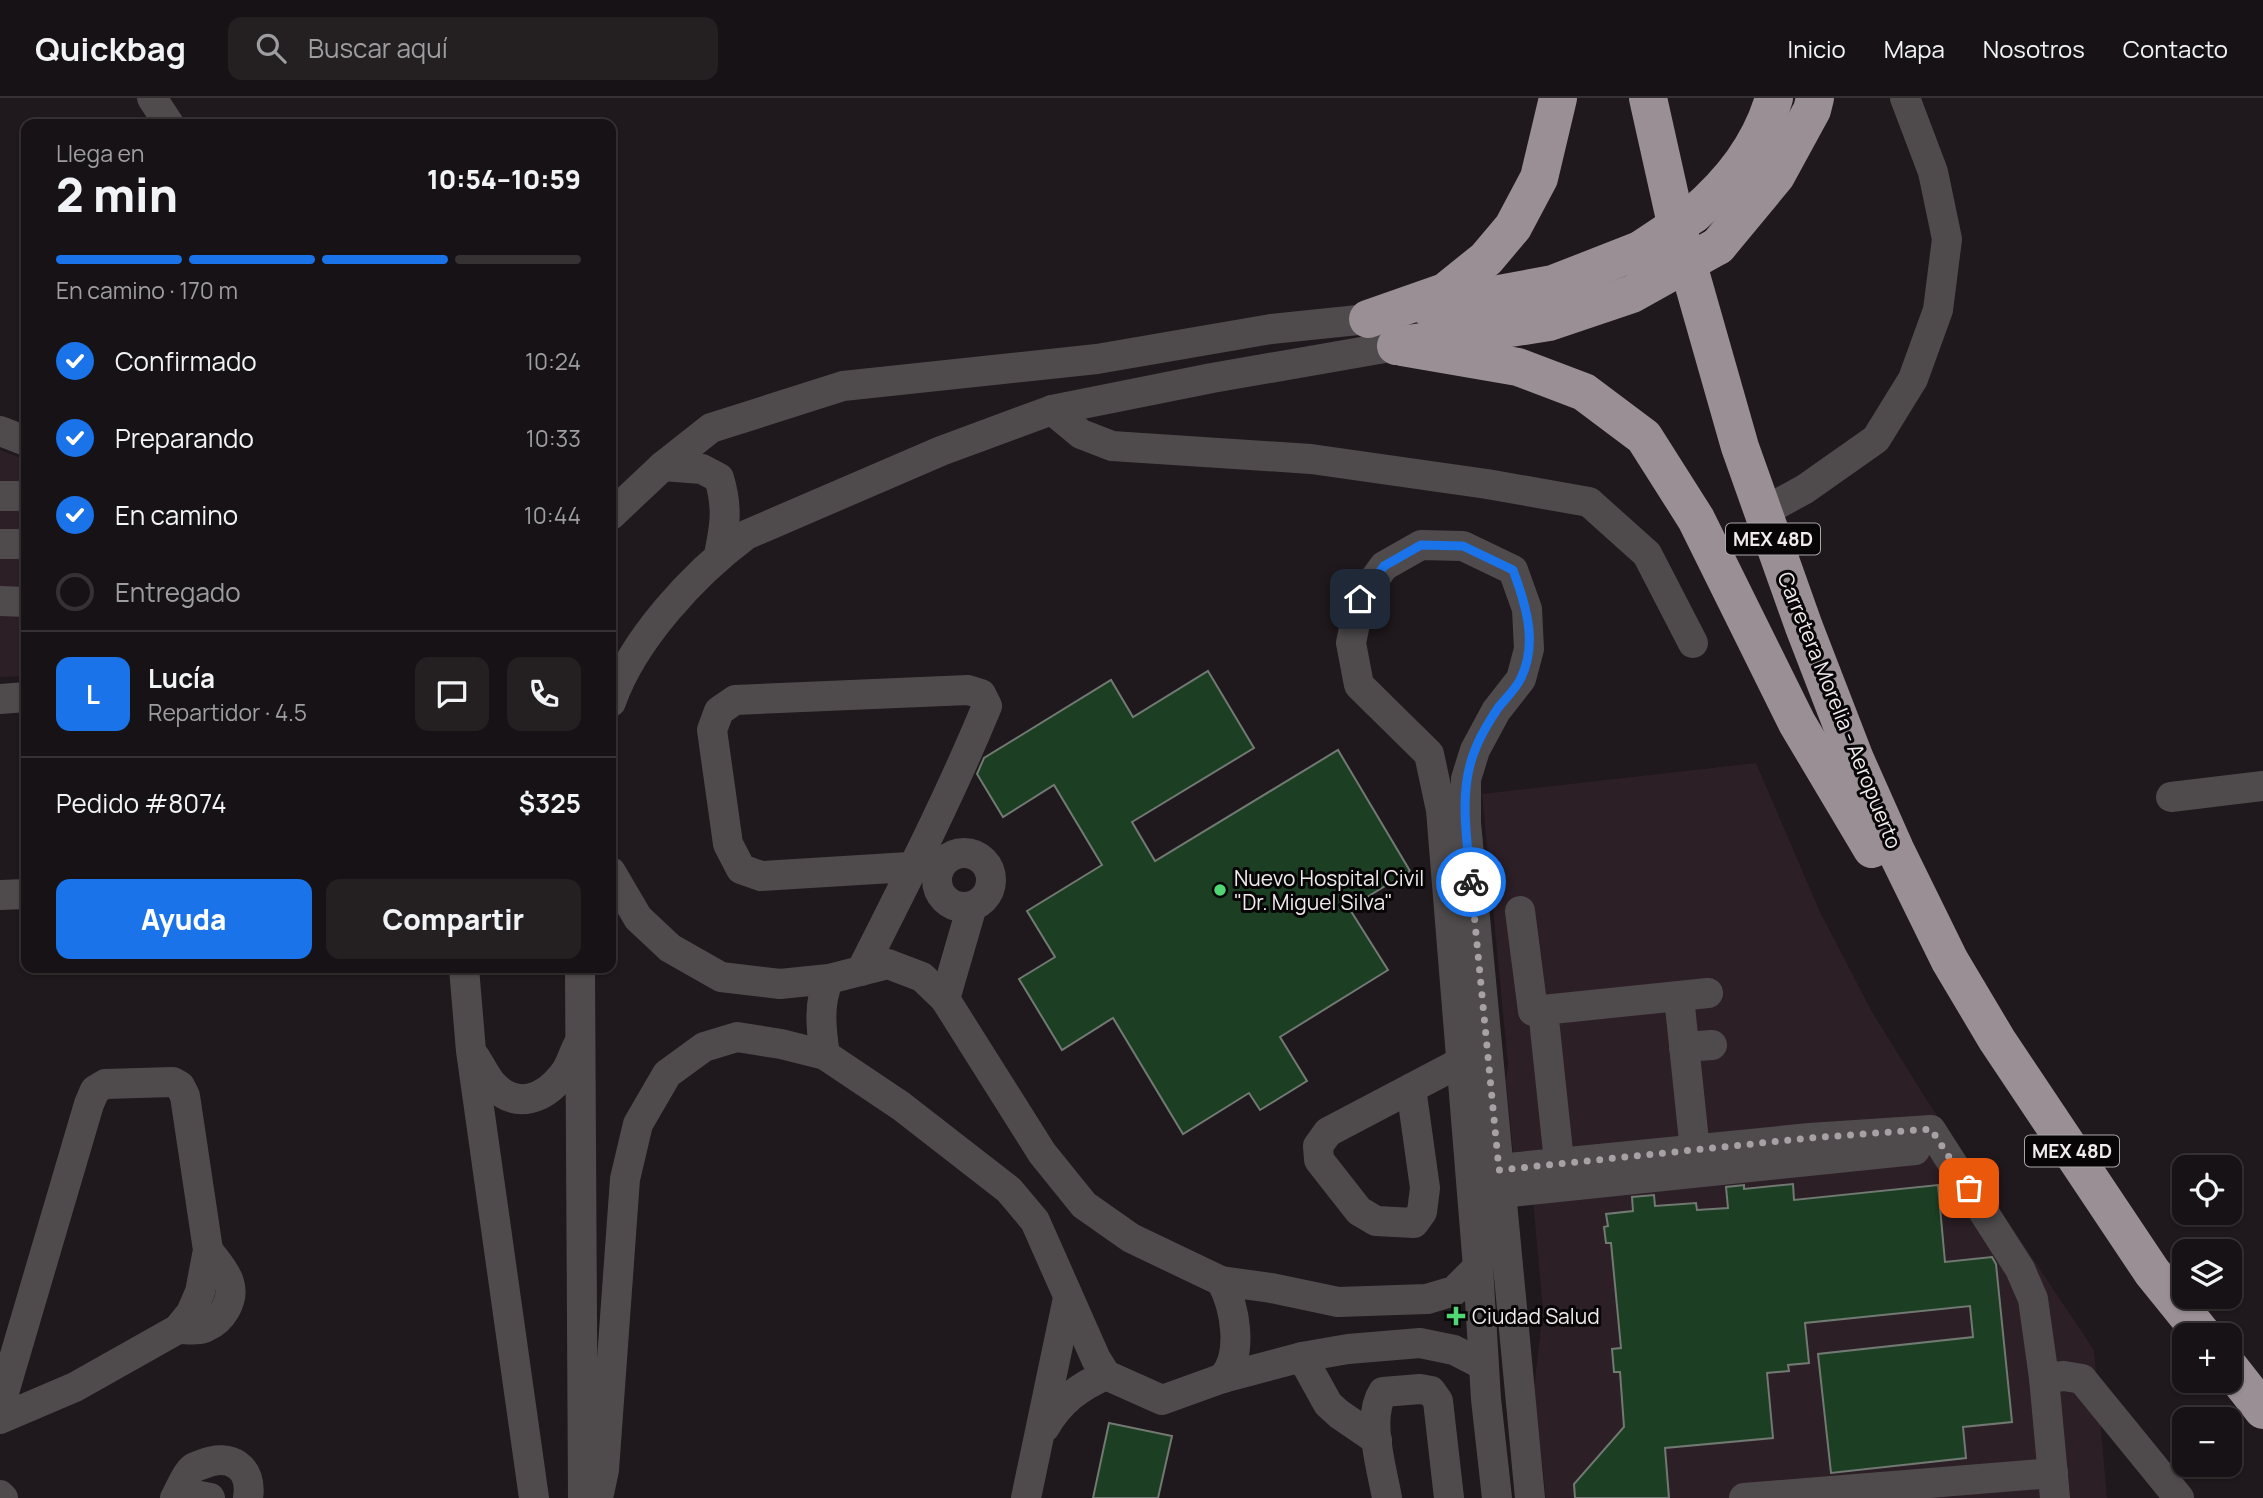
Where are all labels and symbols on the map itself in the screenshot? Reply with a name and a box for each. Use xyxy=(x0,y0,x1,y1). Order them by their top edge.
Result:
road number: MEX 48D xyxy=(1726,524,1820,554)
street label: Carretera Morelia - Aeropuerto xyxy=(1772,567,1908,853)
pin xyxy=(1330,569,1390,629)
courier xyxy=(1436,847,1506,917)
place label: Nuevo Hospital Civil "Dr. Miguel Silva" xyxy=(1234,864,1424,916)
marker: Nuevo Hospital Civil "Dr. Miguel Silva" xyxy=(1212,882,1228,898)
road number: MEX 48D xyxy=(2025,1135,2119,1166)
pin xyxy=(1939,1158,1999,1218)
place label: Ciudad Salud xyxy=(1472,1302,1600,1330)
marker: Ciudad Salud xyxy=(1446,1306,1466,1326)

